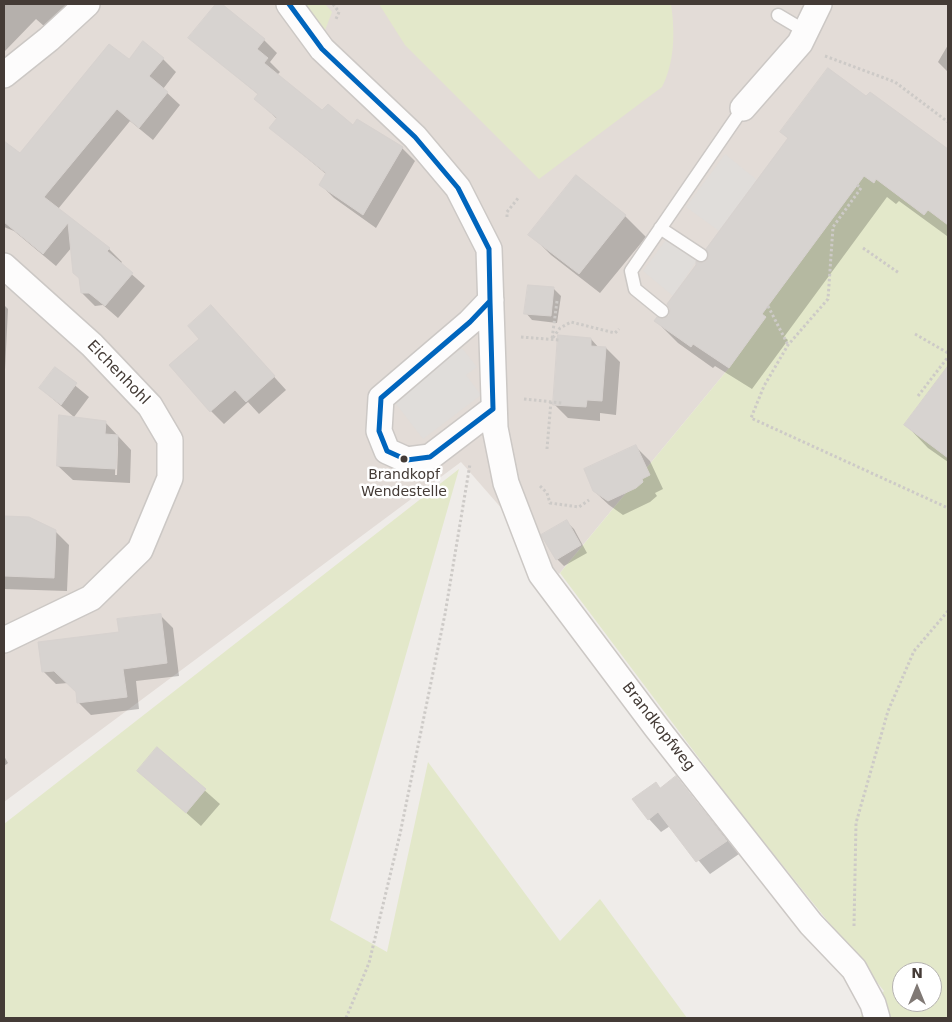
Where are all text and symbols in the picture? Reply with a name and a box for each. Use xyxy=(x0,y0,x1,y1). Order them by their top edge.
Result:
street label: Eichenhohl xyxy=(83,337,153,409)
marker: Brandkopf Wendestelle xyxy=(399,454,409,464)
place label: Brandkopf Wendestelle xyxy=(361,467,447,500)
street label: Brandkopfweg xyxy=(618,679,698,775)
north arrow xyxy=(892,962,942,1012)
text: N xyxy=(911,965,923,981)

